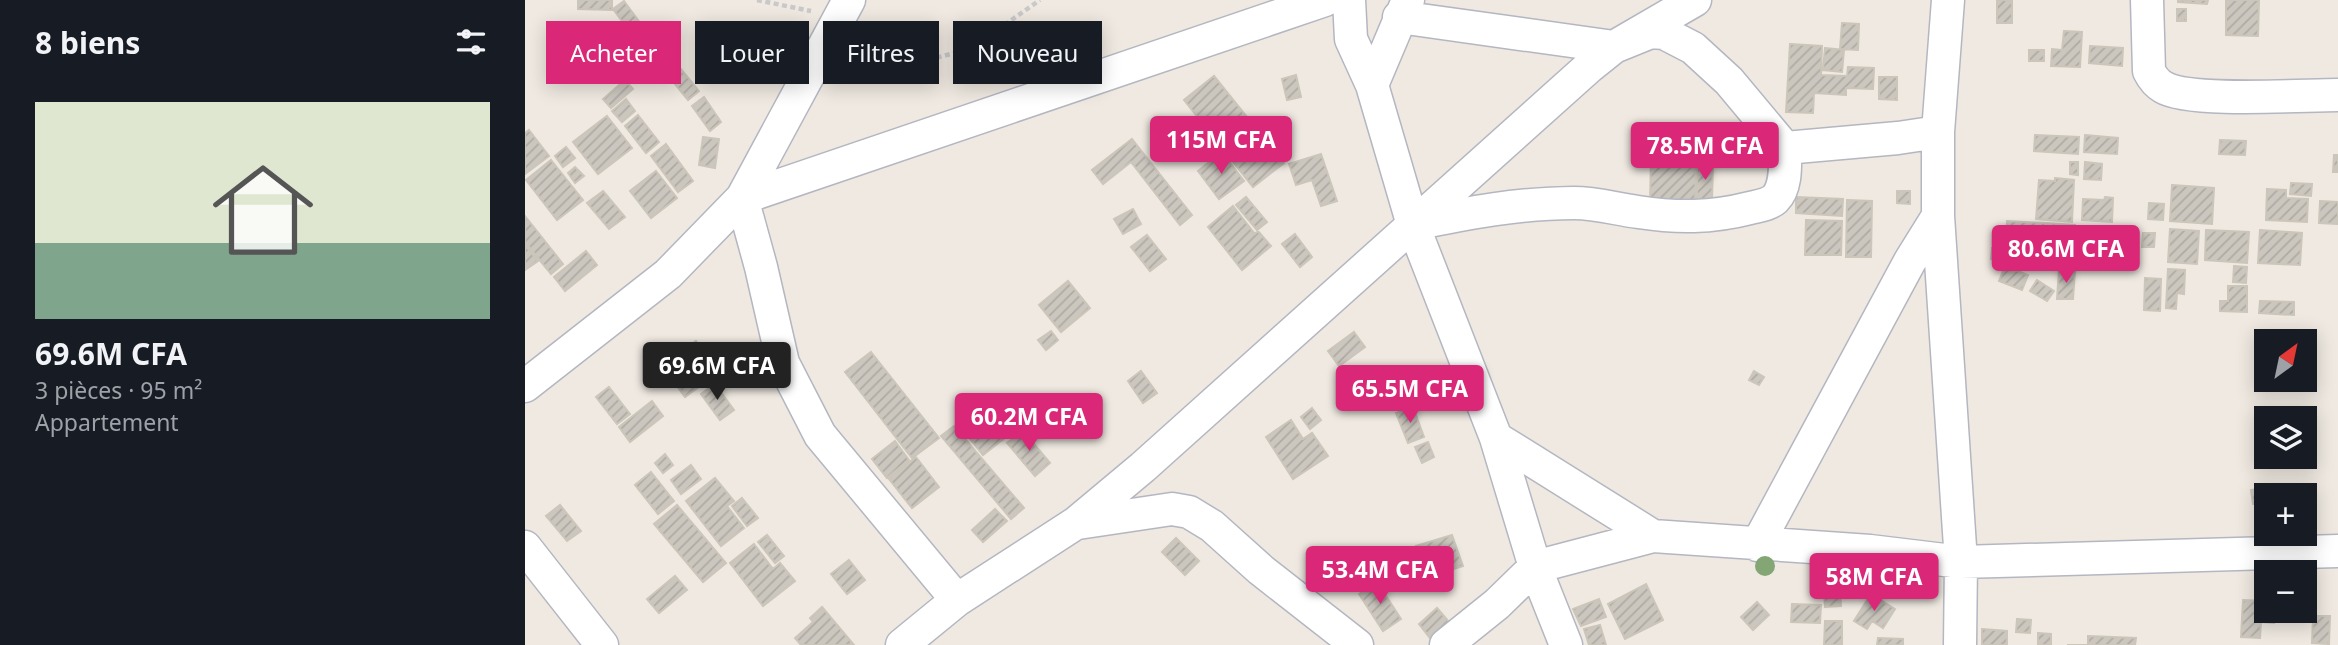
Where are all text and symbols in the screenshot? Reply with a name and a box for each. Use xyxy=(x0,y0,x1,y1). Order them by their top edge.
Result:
chip: Acheter xyxy=(546,21,681,84)
chip: Louer xyxy=(695,21,809,84)
chip: Filtres xyxy=(823,21,939,84)
chip: Nouveau xyxy=(953,21,1102,84)
text: 8 biens xyxy=(35,22,140,63)
icon: filters xyxy=(452,23,490,61)
pin: 115M CFA xyxy=(1149,116,1293,176)
pin: 78.5M CFA xyxy=(1625,122,1785,182)
text: 115M CFA xyxy=(1166,123,1276,155)
text: 78.5M CFA xyxy=(1647,129,1763,161)
icon: home xyxy=(200,147,326,273)
pin: 80.6M CFA xyxy=(1986,226,2146,285)
text: 80.6M CFA xyxy=(2008,232,2124,264)
north arrow xyxy=(2254,329,2317,392)
map controls xyxy=(2254,329,2317,623)
text: 69.6M CFA xyxy=(35,333,187,374)
pin: 69.6M CFA xyxy=(637,342,797,402)
text: 69.6M CFA xyxy=(659,349,775,381)
pin: 65.5M CFA xyxy=(1330,366,1490,425)
text: 65.5M CFA xyxy=(1352,372,1468,404)
text: 3 pièces · 95 m² xyxy=(35,374,202,406)
pin: 60.2M CFA xyxy=(949,393,1109,453)
text: 60.2M CFA xyxy=(971,400,1087,432)
text: Appartement xyxy=(35,406,179,438)
button: layers xyxy=(2254,406,2317,469)
button: + xyxy=(2254,483,2317,546)
pin: 53.4M CFA xyxy=(1300,546,1460,606)
text: 53.4M CFA xyxy=(1322,553,1438,585)
pin: 58M CFA xyxy=(1809,554,1939,613)
text: 58M CFA xyxy=(1826,560,1922,592)
button: − xyxy=(2254,560,2317,623)

